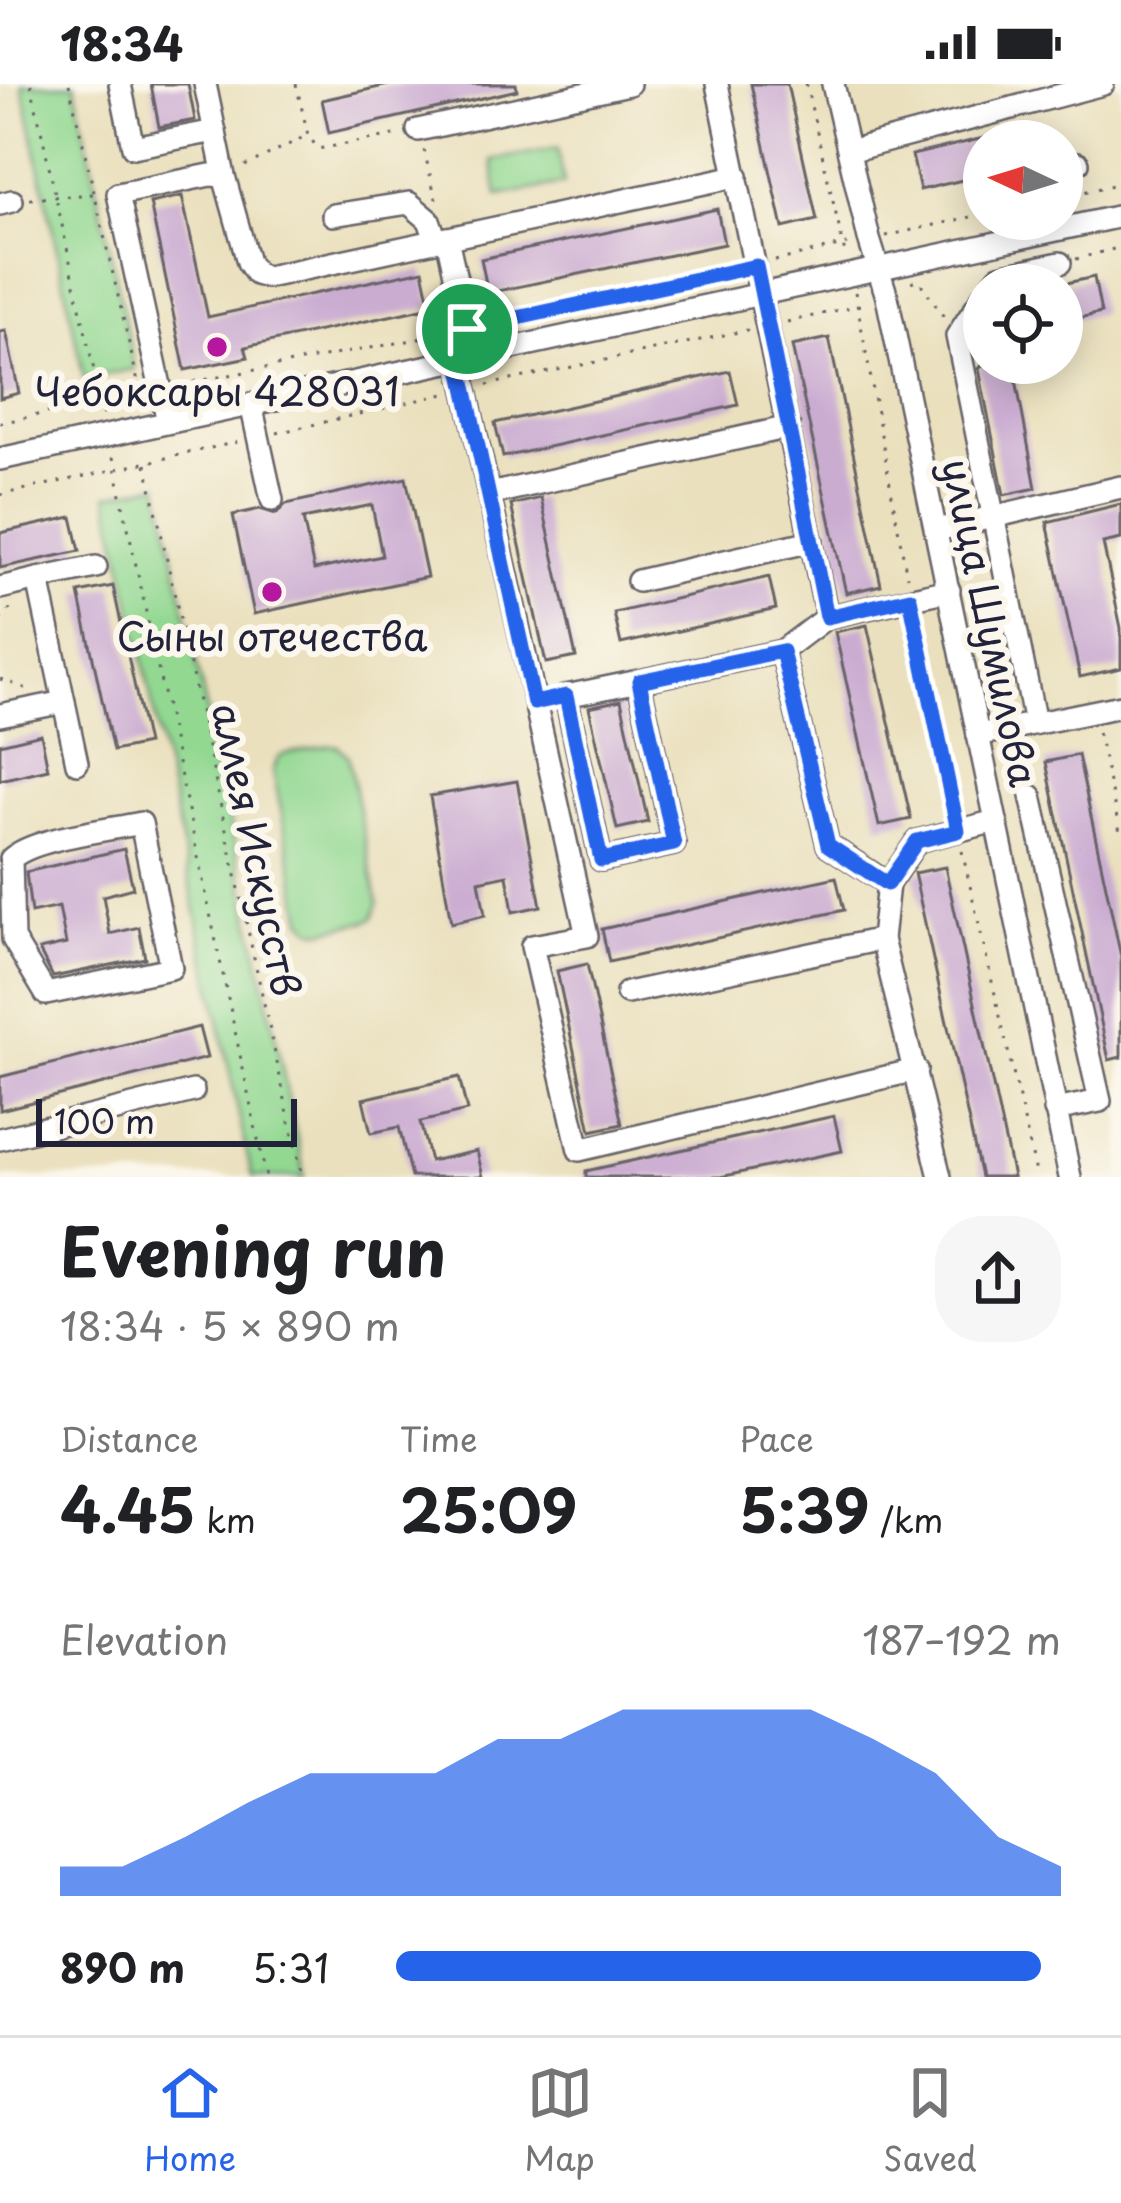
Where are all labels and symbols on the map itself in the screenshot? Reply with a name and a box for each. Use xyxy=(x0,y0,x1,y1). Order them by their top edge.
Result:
north arrow xyxy=(963,120,1083,240)
pin xyxy=(416,278,518,380)
marker: Чебоксары 428031 xyxy=(204,334,230,360)
place label: Чебоксары 428031 xyxy=(34,360,400,419)
street label: улица Шумилова xyxy=(928,453,1056,792)
marker: Сыны отечества xyxy=(259,579,285,605)
place label: Сыны отечества xyxy=(117,605,428,664)
street label: аллея Искусств xyxy=(198,697,318,1001)
scale bar xyxy=(36,1093,297,1146)

